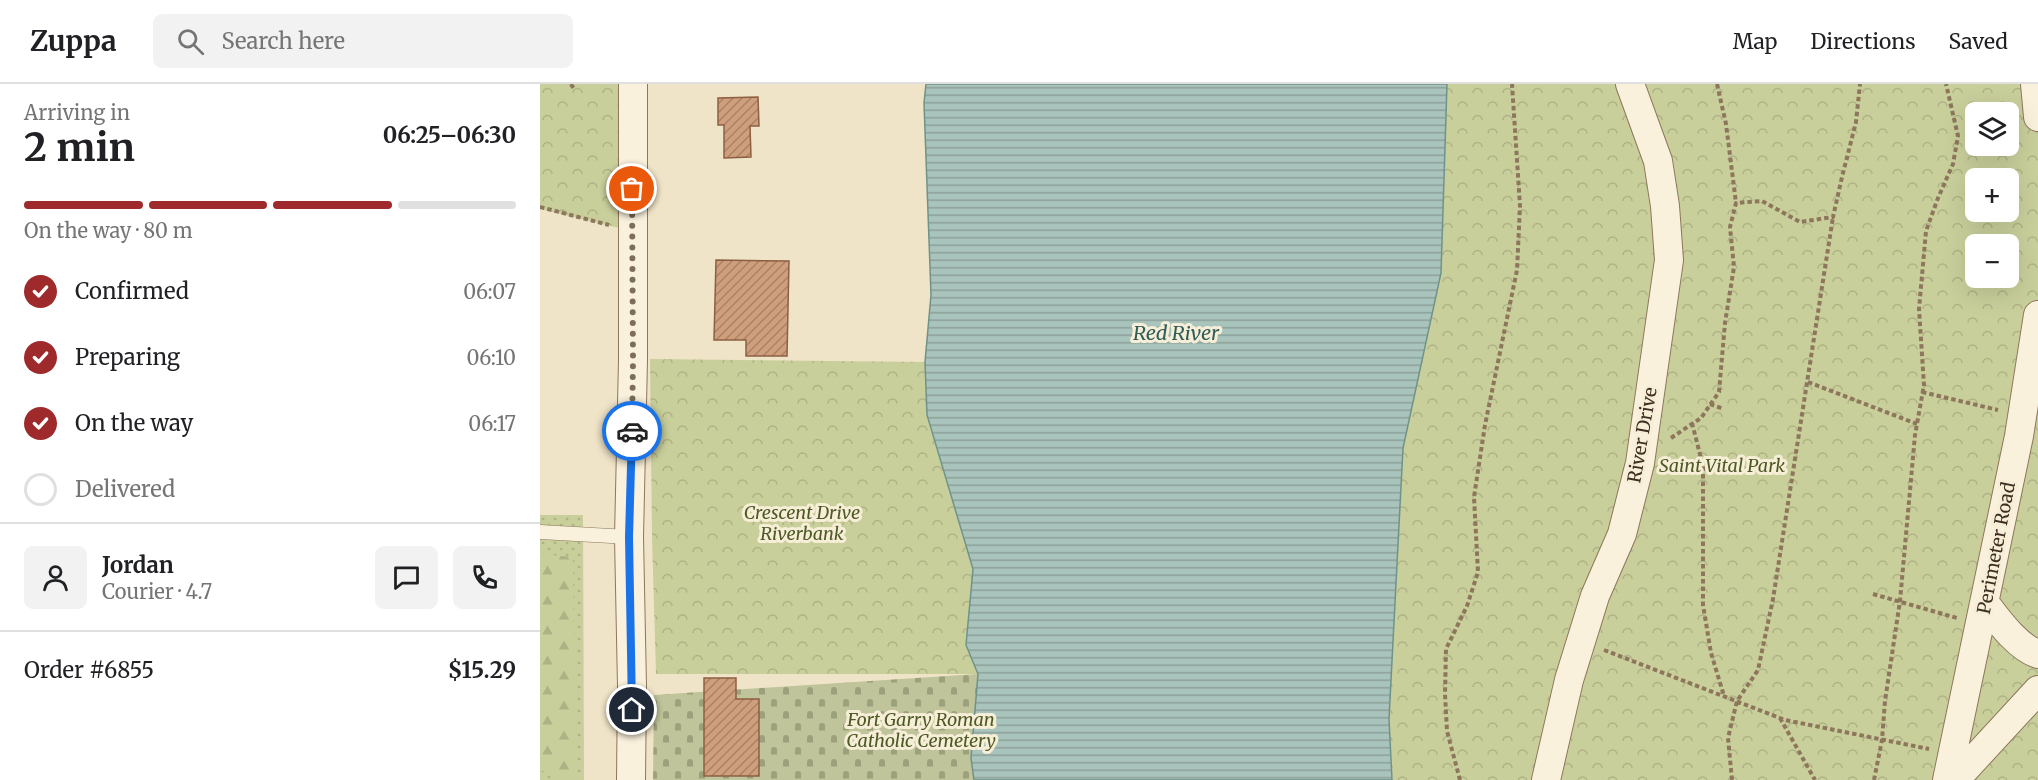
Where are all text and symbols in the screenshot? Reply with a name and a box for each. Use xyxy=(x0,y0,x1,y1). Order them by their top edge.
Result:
search box xyxy=(153,14,573,68)
text: Zuppa xyxy=(30,23,117,59)
icon: search xyxy=(174,25,207,58)
text: Search here xyxy=(222,27,345,55)
text: Map xyxy=(1733,28,1777,55)
text: Directions xyxy=(1810,28,1915,55)
text: Saved xyxy=(1948,28,2008,55)
text: Arriving in xyxy=(24,100,130,125)
map controls xyxy=(1965,102,2019,288)
button: layers xyxy=(1965,102,2019,156)
text: 06:25–06:30 xyxy=(383,121,516,149)
text: 2 min xyxy=(24,123,135,172)
pin xyxy=(606,163,657,214)
button: + xyxy=(1965,168,2019,222)
icon: bag xyxy=(615,172,648,205)
text: On the way · 80 m xyxy=(24,218,193,243)
button: − xyxy=(1965,234,2019,288)
icon: check xyxy=(24,275,57,308)
text: Confirmed xyxy=(75,277,189,305)
text: 06:07 xyxy=(463,279,516,304)
water label: Red River xyxy=(1133,320,1220,345)
icon: check xyxy=(24,341,57,374)
text: Preparing xyxy=(75,343,180,371)
text: 06:10 xyxy=(466,345,516,370)
street label: River Drive xyxy=(1622,385,1662,485)
courier xyxy=(602,401,662,461)
icon: check xyxy=(24,407,57,440)
text: On the way xyxy=(75,409,193,437)
text: 06:17 xyxy=(468,411,516,436)
icon: car xyxy=(616,415,649,448)
park label: Saint Vital Park xyxy=(1659,454,1785,477)
text: Delivered xyxy=(75,475,175,503)
street label: Perimeter Road xyxy=(1972,480,2020,616)
park label: Crescent Drive Riverbank xyxy=(744,501,860,545)
button: person xyxy=(24,546,87,609)
button: chat xyxy=(375,546,438,609)
button: phone xyxy=(453,546,516,609)
text: Jordan xyxy=(102,551,174,579)
text: Courier · 4.7 xyxy=(102,579,212,604)
text: Order #6855 xyxy=(24,656,154,684)
text: $15.29 xyxy=(448,656,516,684)
pin xyxy=(606,684,657,735)
icon: home xyxy=(615,693,648,726)
park label: Fort Garry Roman Catholic Cemetery xyxy=(846,708,996,752)

